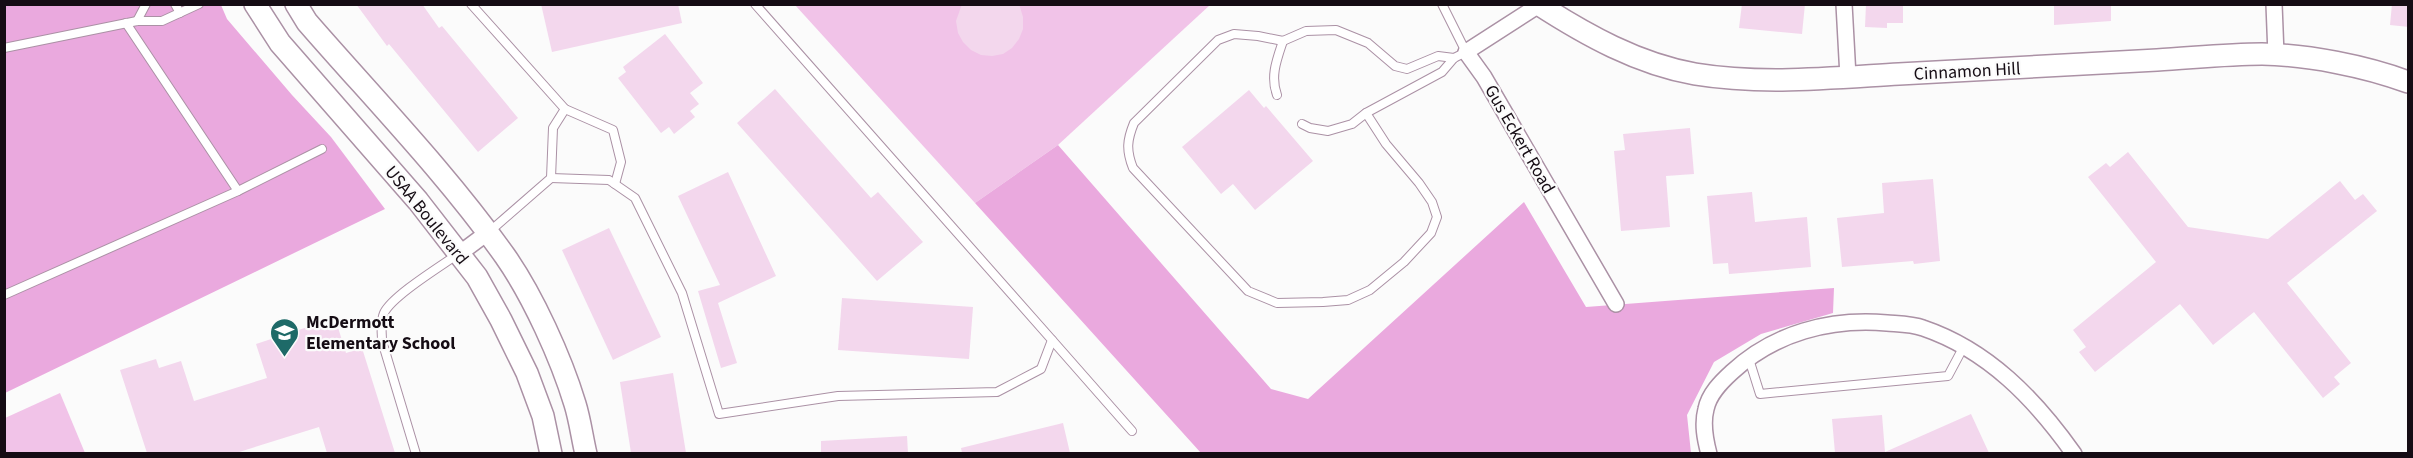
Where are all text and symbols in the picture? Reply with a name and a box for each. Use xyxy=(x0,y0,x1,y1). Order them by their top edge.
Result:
street label: Cinnamon Hill xyxy=(1913,56,2021,87)
street label: Gus Eckert Road xyxy=(1478,80,1561,198)
street label: USAA Boulevard xyxy=(379,160,474,270)
place label: McDermott Elementary School xyxy=(306,310,456,356)
school or university icon: McDermott Elementary School xyxy=(269,316,301,358)

